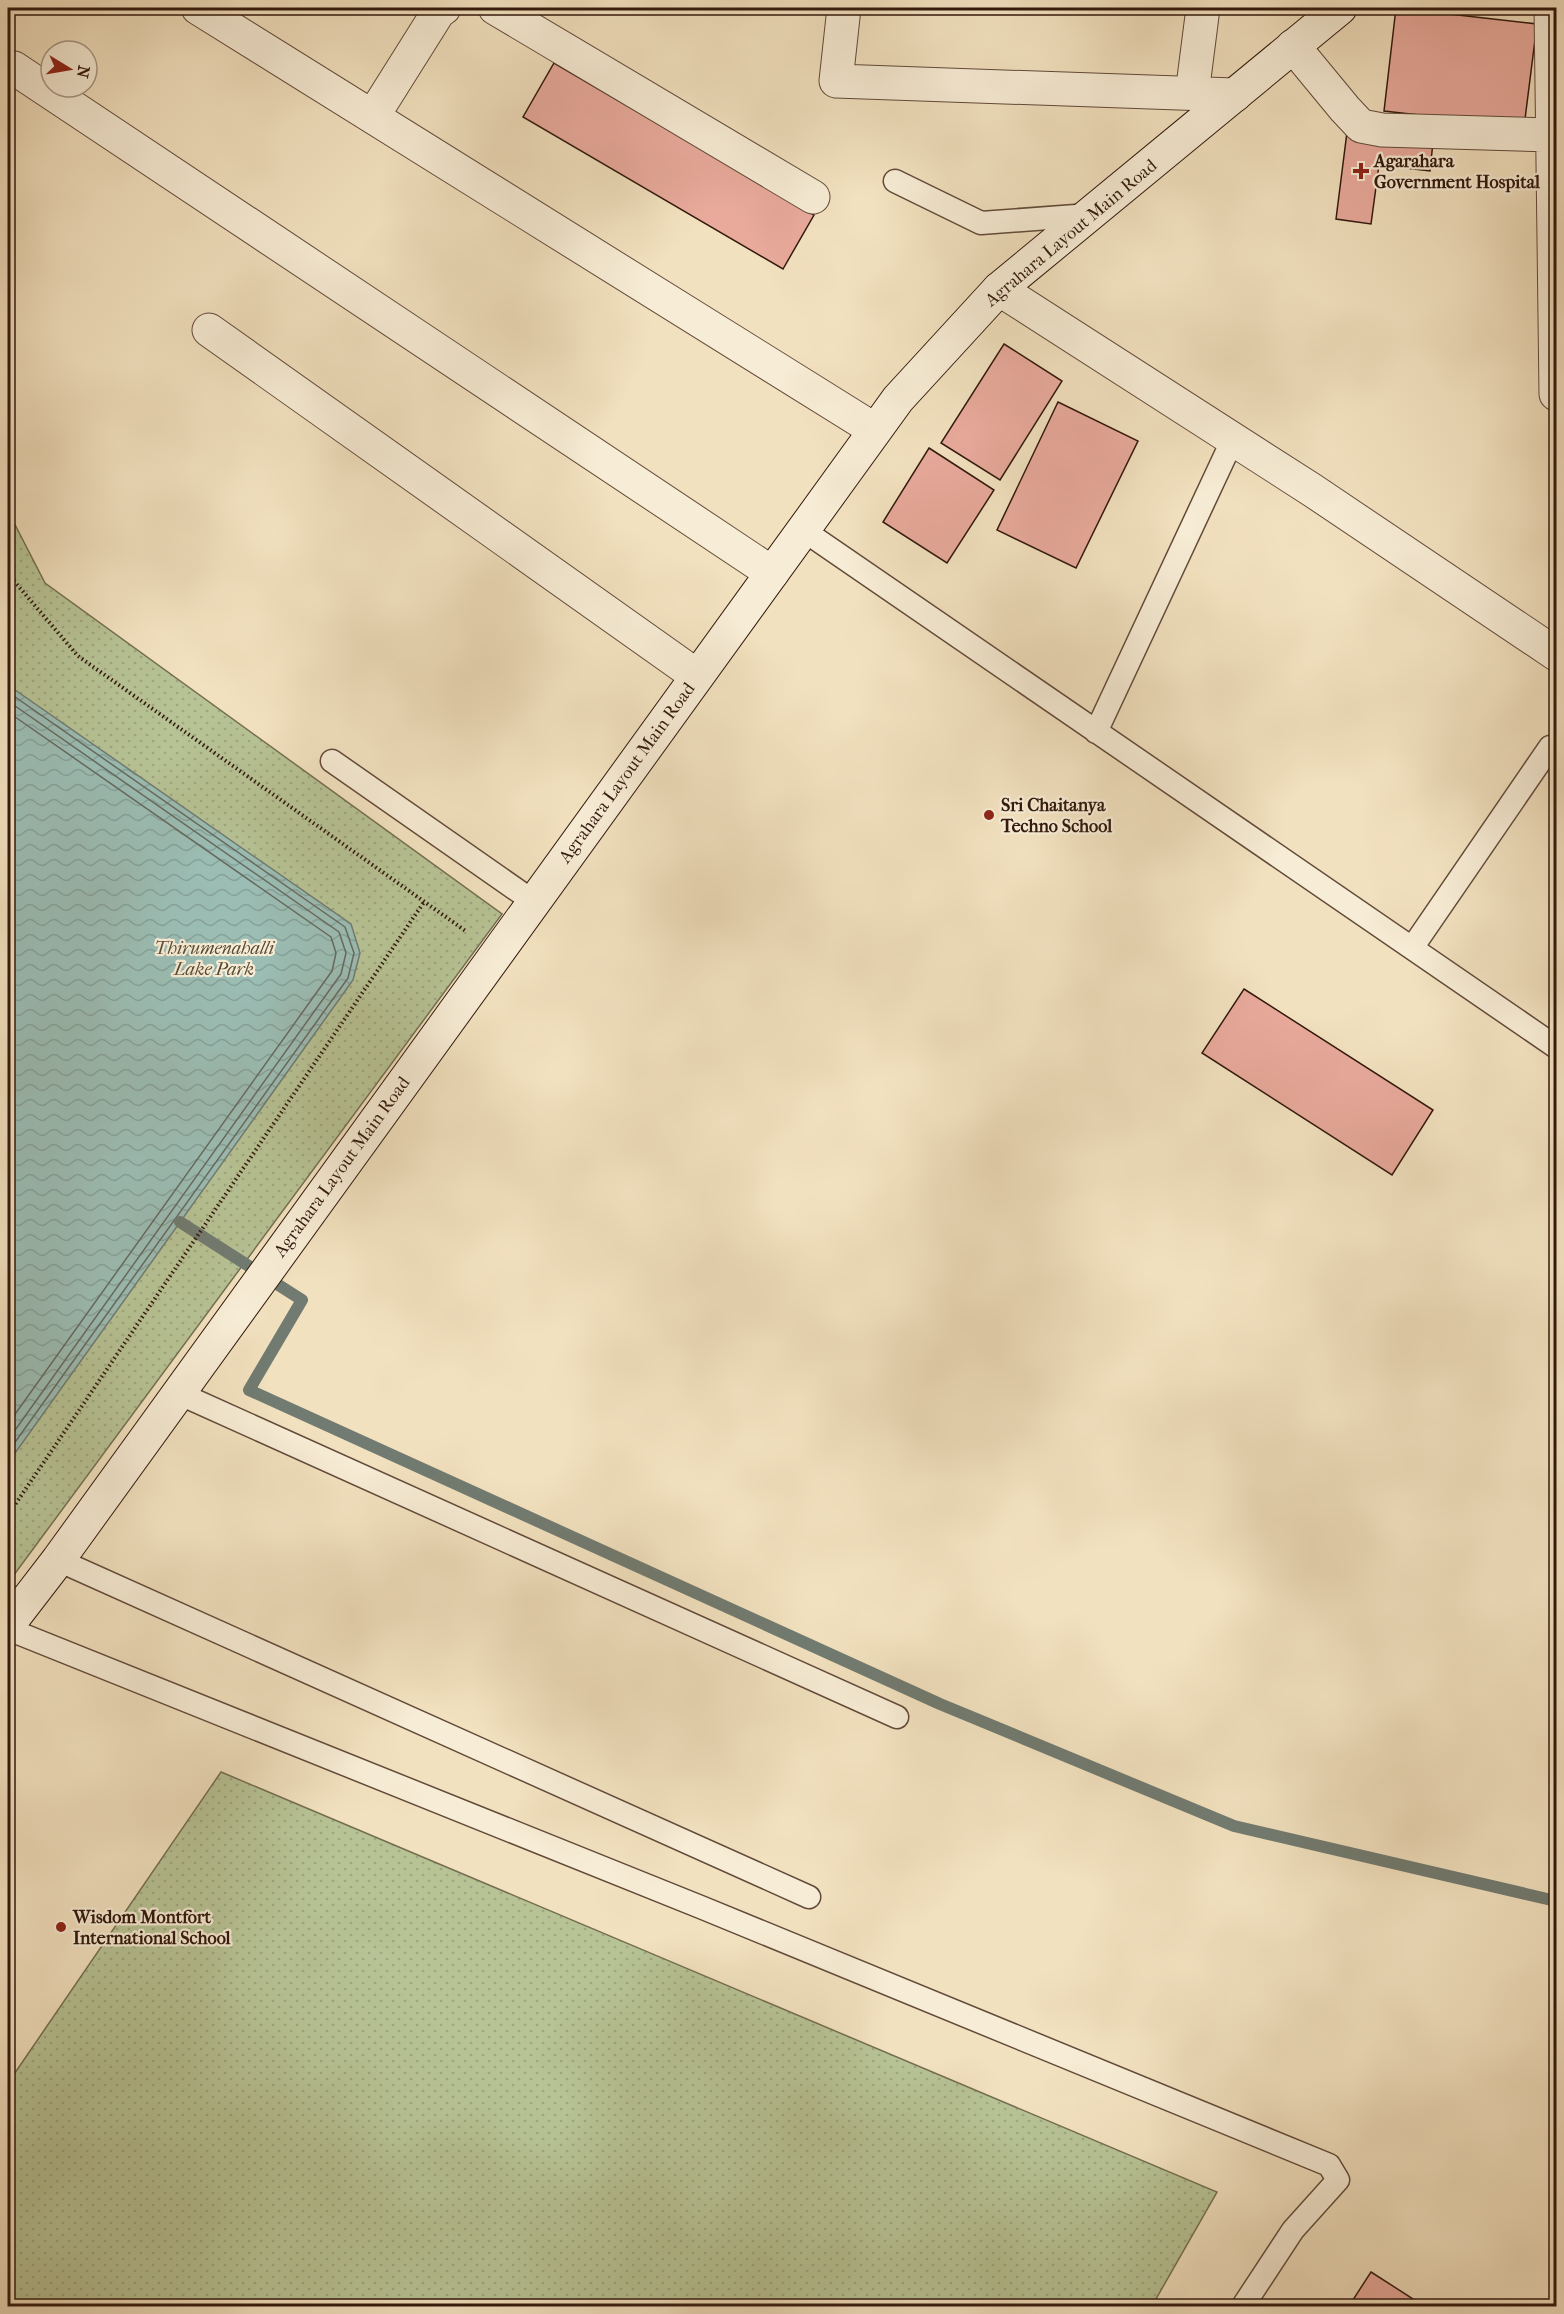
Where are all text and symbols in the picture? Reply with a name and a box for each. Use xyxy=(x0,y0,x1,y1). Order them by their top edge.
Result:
north arrow xyxy=(39,39,99,99)
text: N xyxy=(73,64,94,80)
place label: Agarahara Government Hospital xyxy=(1373,151,1541,193)
street label: Agrahara Layout Main Road xyxy=(980,155,1161,312)
marker: Agarahara Government Hospital xyxy=(1352,162,1370,180)
street label: Agrahara Layout Main Road xyxy=(554,679,700,868)
place label: Sri Chaitanya Techno School xyxy=(1000,795,1113,837)
marker: Sri Chaitanya Techno School xyxy=(982,808,996,822)
park label: Thirumenahalli Lake Park xyxy=(154,938,276,980)
street label: Agrahara Layout Main Road xyxy=(269,1073,415,1262)
place label: Wisdom Montfort International School xyxy=(72,1907,232,1949)
marker: Wisdom Montfort International School xyxy=(54,1920,68,1934)

